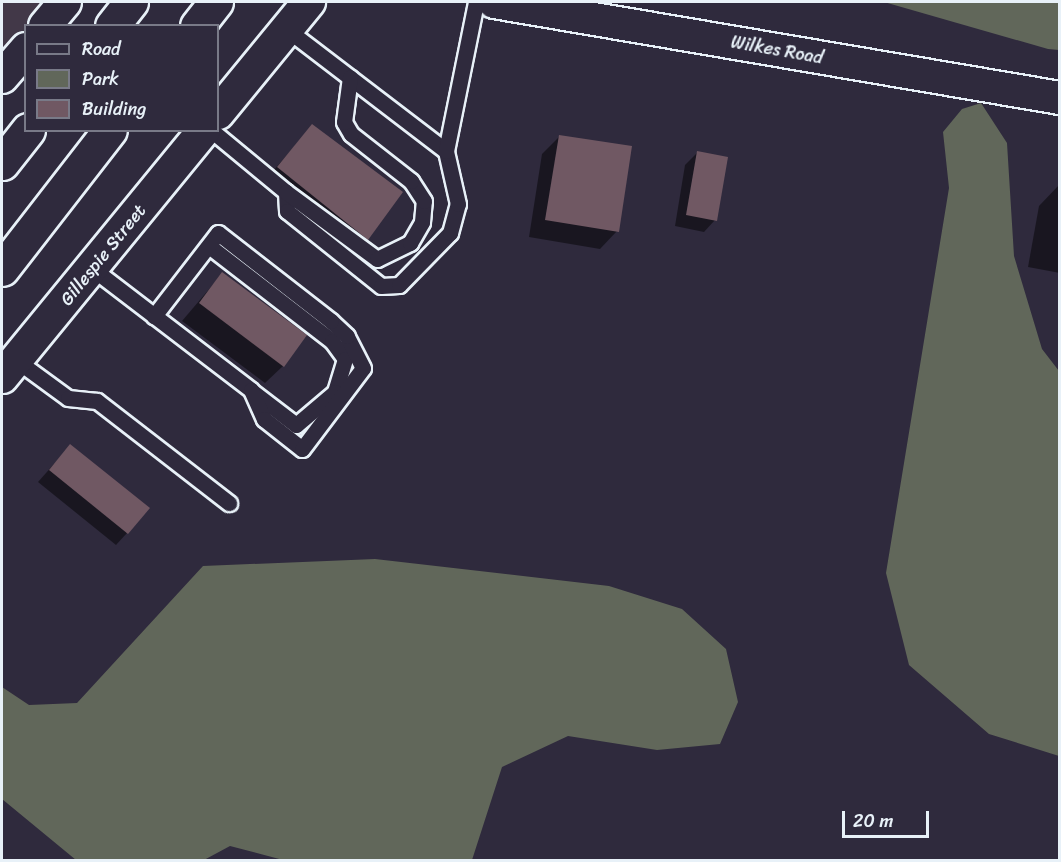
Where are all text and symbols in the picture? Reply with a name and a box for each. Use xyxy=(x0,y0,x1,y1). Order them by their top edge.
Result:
legend xyxy=(24,24,219,132)
street label: Wilkes Road xyxy=(729,31,825,69)
text: Road xyxy=(82,33,121,65)
text: Park xyxy=(82,63,119,95)
text: Building xyxy=(82,93,146,125)
street label: Gillespie Street xyxy=(56,200,150,310)
scale bar xyxy=(845,799,932,837)
text: 20 m xyxy=(853,805,893,837)

